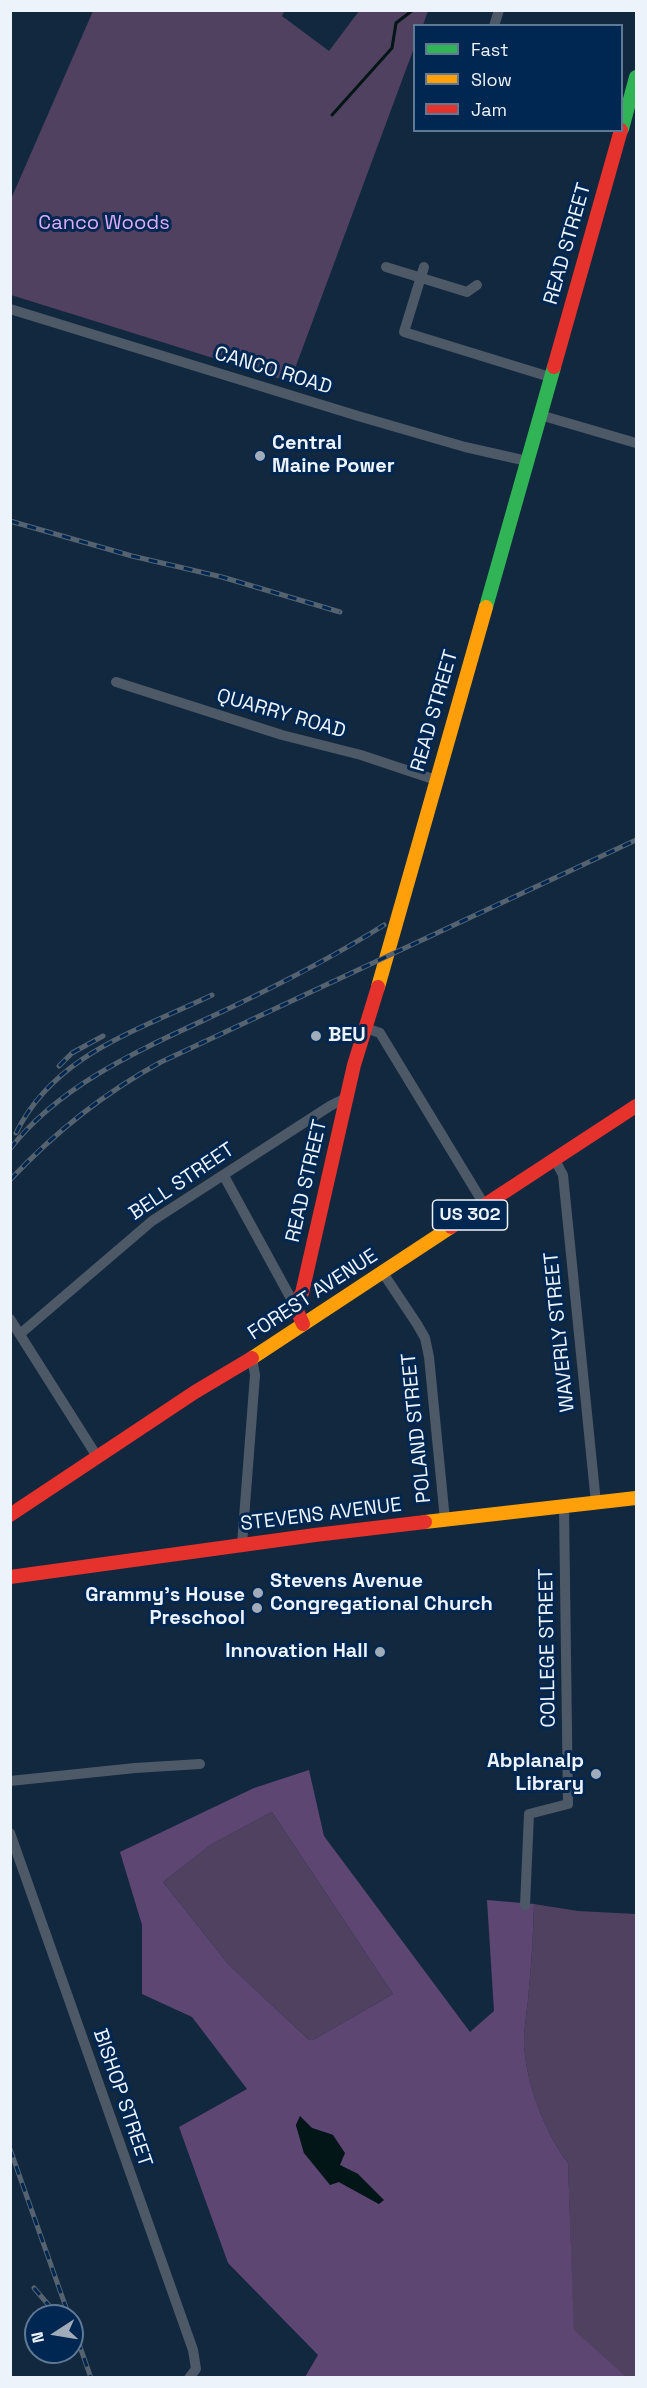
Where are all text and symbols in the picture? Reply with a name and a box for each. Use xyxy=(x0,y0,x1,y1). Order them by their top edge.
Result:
legend xyxy=(413,24,623,132)
text: Fast xyxy=(471,38,508,61)
text: Slow xyxy=(471,68,512,91)
text: Jam xyxy=(471,98,507,121)
street label: READ STREET xyxy=(539,181,597,307)
park label: Canco Woods xyxy=(38,212,170,236)
street label: CANCO ROAD xyxy=(211,342,335,400)
place label: Central Maine Power xyxy=(272,432,395,479)
marker: Central Maine Power xyxy=(253,449,267,463)
street label: READ STREET xyxy=(406,648,464,774)
street label: QUARRY ROAD xyxy=(214,684,348,744)
place label: BEU xyxy=(328,1024,366,1048)
marker: BEU xyxy=(309,1029,323,1043)
street label: READ STREET xyxy=(281,1117,333,1245)
street label: BELL STREET xyxy=(125,1138,239,1226)
road number: US 302 xyxy=(432,1200,508,1230)
street label: FOREST AVENUE xyxy=(244,1244,382,1346)
street label: WAVERLY STREET xyxy=(540,1251,580,1413)
street label: POLAND STREET xyxy=(397,1352,437,1504)
street label: STEVENS AVENUE xyxy=(239,1493,403,1537)
street label: COLLEGE STREET xyxy=(535,1568,561,1728)
place label: Stevens Avenue Congregational Church xyxy=(270,1570,493,1617)
place label: Grammy's House Preschool xyxy=(85,1584,245,1631)
marker: Stevens Avenue Congregational Church xyxy=(251,1586,265,1600)
marker: Grammy's House Preschool xyxy=(250,1601,264,1615)
place label: Innovation Hall xyxy=(225,1640,368,1664)
marker: Innovation Hall xyxy=(373,1645,387,1659)
place label: Abplanalp Library xyxy=(487,1750,584,1797)
marker: Abplanalp Library xyxy=(589,1767,603,1781)
street label: BISHOP STREET xyxy=(87,2026,157,2170)
north arrow xyxy=(24,2304,84,2364)
text: N xyxy=(26,2330,49,2345)

